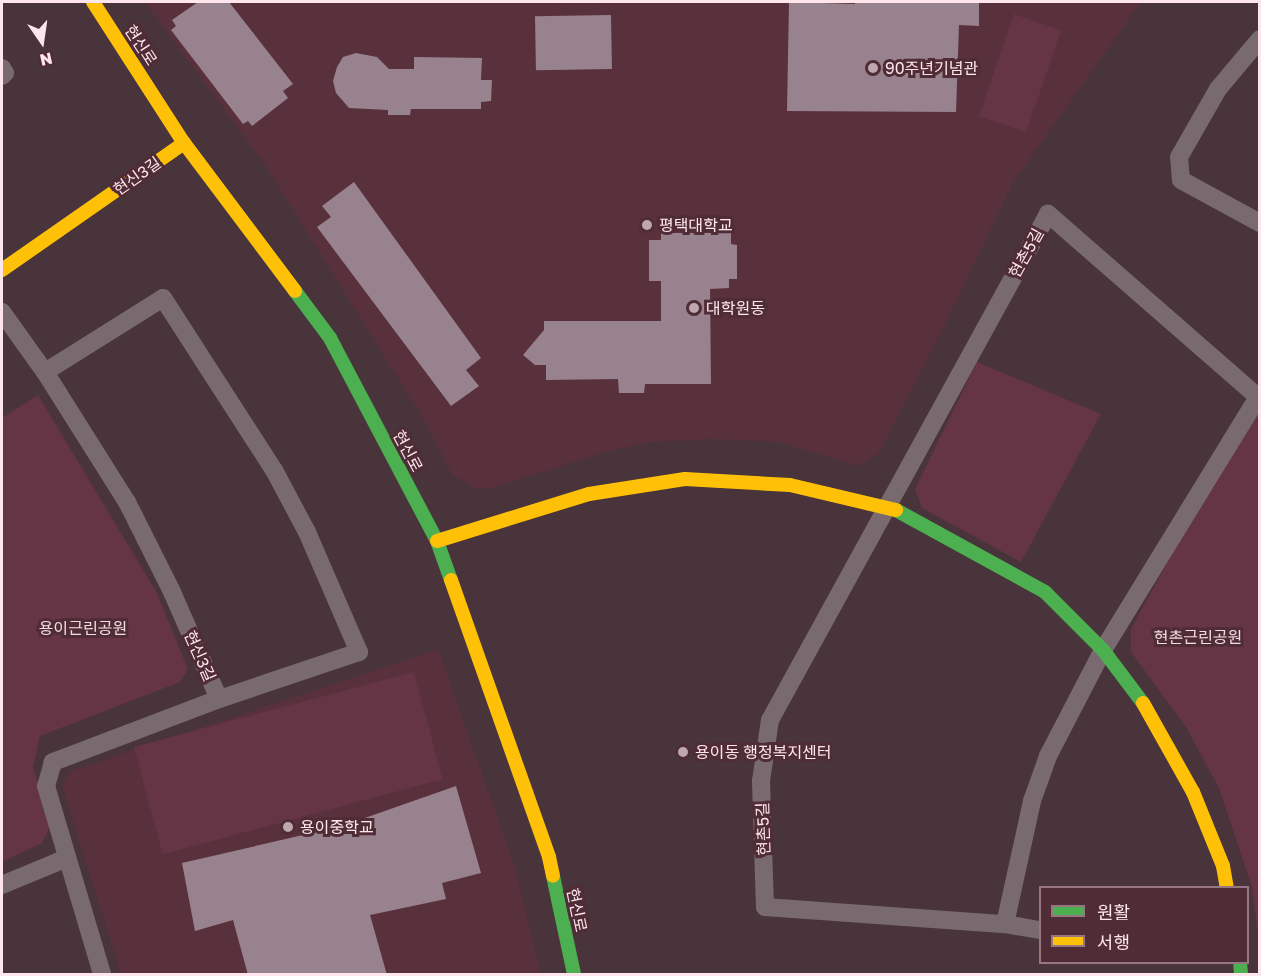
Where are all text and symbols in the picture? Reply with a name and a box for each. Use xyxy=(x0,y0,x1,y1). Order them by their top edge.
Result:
north arrow xyxy=(12,12,72,72)
street label: 현신로 xyxy=(121,21,161,69)
text: N xyxy=(38,48,54,71)
place label: 90주년기념관 xyxy=(885,58,978,78)
marker: 90주년기념관 xyxy=(866,61,880,75)
street label: 현신3길 xyxy=(110,153,164,199)
place label: 평택대학교 xyxy=(659,215,733,235)
marker: 평택대학교 xyxy=(640,218,654,232)
street label: 현촌5길 xyxy=(1005,225,1047,281)
place label: 대학원동 xyxy=(706,298,765,318)
marker: 대학원동 xyxy=(687,301,701,315)
street label: 현신로 xyxy=(389,427,427,475)
park label: 용이근린공원 xyxy=(39,618,127,638)
park label: 현촌근린공원 xyxy=(1154,627,1242,647)
street label: 현신3길 xyxy=(180,628,220,684)
place label: 용이동 행정복지센터 xyxy=(695,742,831,762)
marker: 용이동 행정복지센터 xyxy=(676,745,690,759)
street label: 현촌5길 xyxy=(752,802,774,856)
place label: 용이중학교 xyxy=(300,817,374,837)
marker: 용이중학교 xyxy=(281,820,295,834)
street label: 현신로 xyxy=(563,886,591,934)
legend xyxy=(1039,886,1249,964)
text: 원활 xyxy=(1097,901,1130,923)
text: 서행 xyxy=(1097,931,1130,953)

